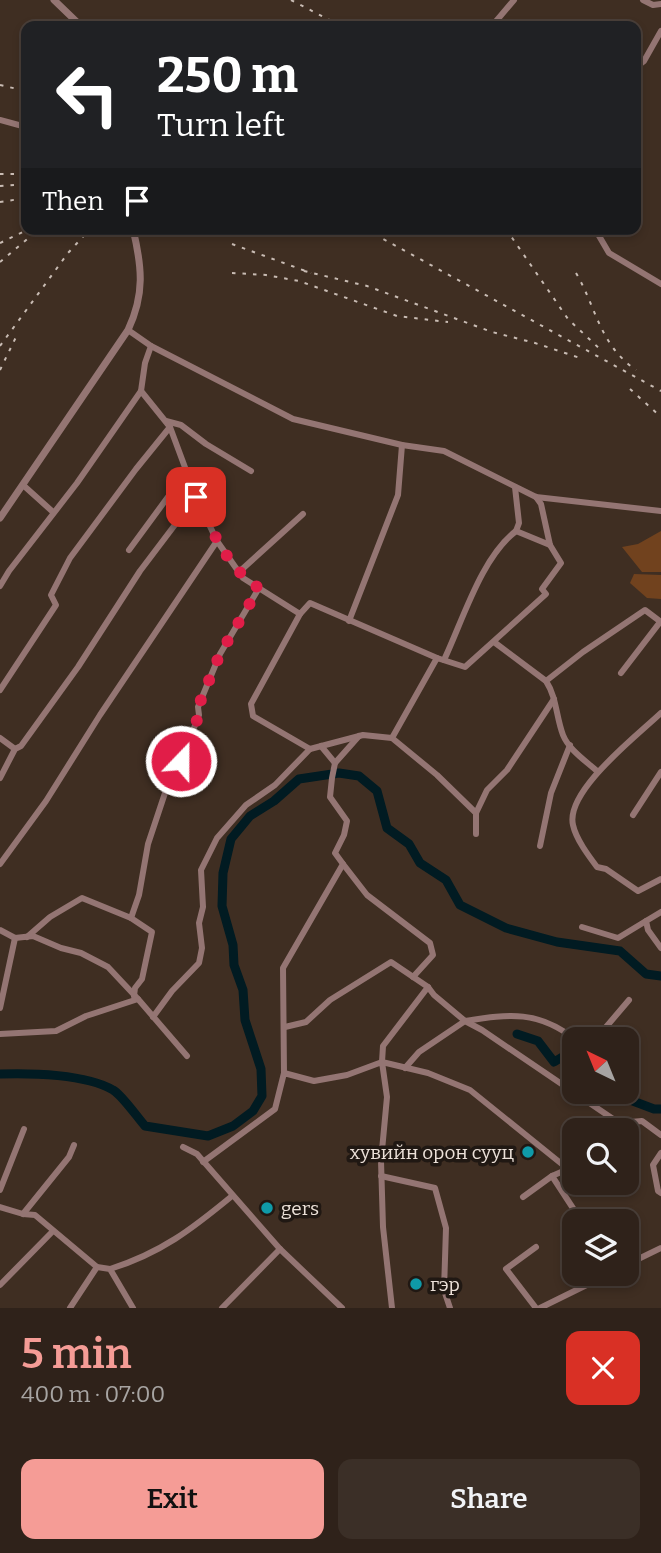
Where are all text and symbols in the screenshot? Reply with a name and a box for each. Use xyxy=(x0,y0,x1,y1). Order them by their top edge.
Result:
text: 250 m xyxy=(157,46,298,105)
icon: left xyxy=(42,49,133,140)
text: Turn left xyxy=(157,106,285,144)
icon: arrive xyxy=(118,182,156,220)
text: Then xyxy=(42,186,104,217)
pin xyxy=(166,467,226,527)
icon: arrive xyxy=(177,478,215,516)
position arrow xyxy=(144,724,218,798)
north arrow xyxy=(562,1027,639,1104)
map controls xyxy=(562,1027,639,1286)
button: search xyxy=(562,1118,639,1195)
place label: хувийн орон сууц xyxy=(350,1141,514,1164)
marker: хувийн орон сууц xyxy=(520,1144,536,1160)
place label: gers xyxy=(281,1197,319,1220)
marker: gers xyxy=(259,1200,275,1216)
button: layers xyxy=(562,1209,639,1286)
place label: гэр xyxy=(430,1273,460,1296)
marker: гэр xyxy=(408,1276,424,1292)
text: 5 min xyxy=(21,1329,132,1379)
button: close xyxy=(566,1331,640,1405)
text: 400 m · 07:00 xyxy=(21,1380,165,1408)
button: Exit xyxy=(21,1459,324,1539)
button: Share xyxy=(338,1459,640,1539)

